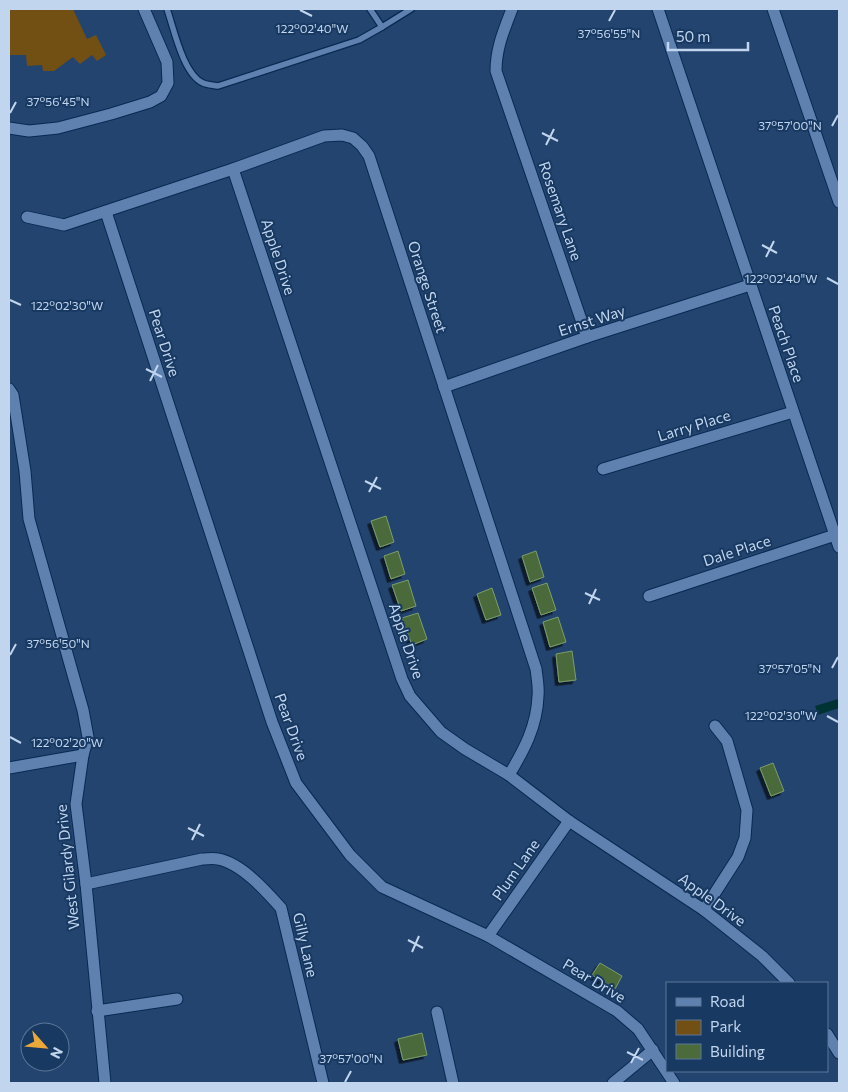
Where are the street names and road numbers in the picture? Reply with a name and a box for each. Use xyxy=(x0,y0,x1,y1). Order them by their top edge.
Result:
street label: Rosemary Lane xyxy=(536,159,586,263)
street label: Apple Drive xyxy=(258,216,300,297)
street label: Orange Street xyxy=(405,238,451,335)
street label: Ernst Way xyxy=(556,301,628,339)
street label: Peach Place xyxy=(765,303,809,385)
street label: Pear Drive xyxy=(146,307,184,379)
street label: Larry Place xyxy=(655,405,732,445)
street label: Dale Place xyxy=(701,531,773,569)
street label: Apple Drive xyxy=(386,600,428,681)
street label: Pear Drive xyxy=(272,691,312,763)
street label: West Gilardy Drive xyxy=(51,804,83,931)
street label: Plum Lane xyxy=(488,835,543,903)
street label: Apple Drive xyxy=(675,869,750,930)
street label: Gilly Lane xyxy=(290,911,322,979)
street label: Pear Drive xyxy=(560,954,629,1006)

